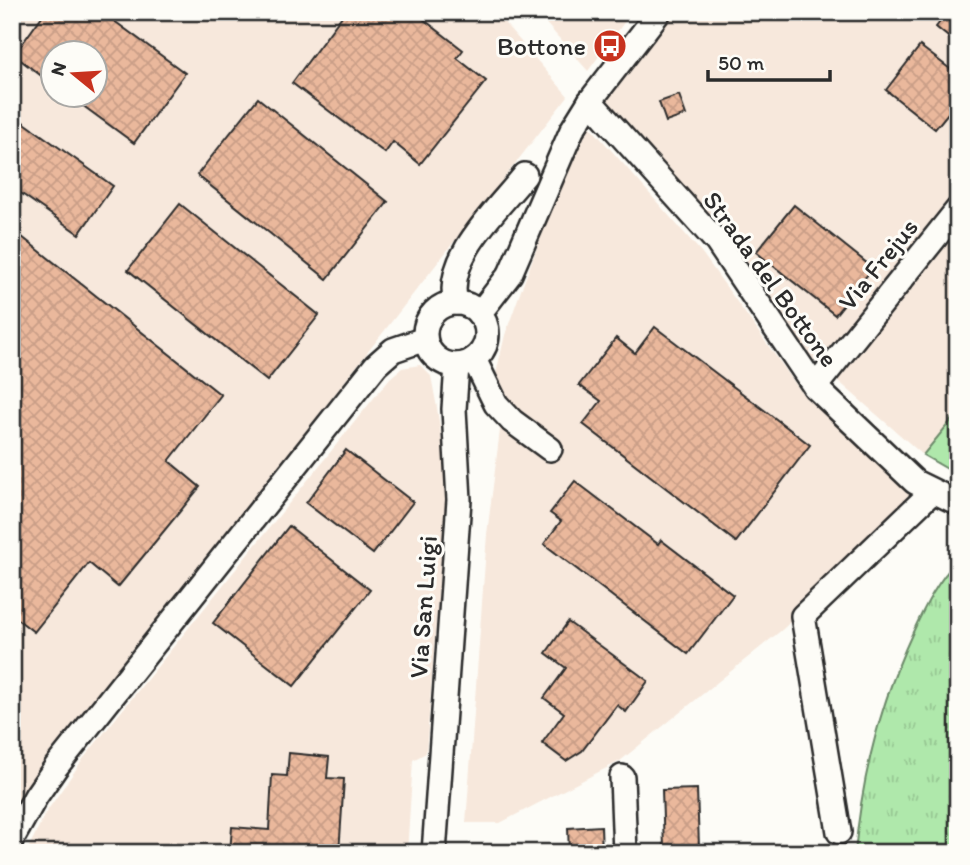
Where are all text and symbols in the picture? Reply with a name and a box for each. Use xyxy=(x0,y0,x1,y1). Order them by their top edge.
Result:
bus stop icon: Bottone xyxy=(591,27,629,65)
place label: Bottone xyxy=(497,30,586,62)
north arrow xyxy=(38,38,108,108)
scale bar xyxy=(708,38,830,82)
text: 50 m xyxy=(718,50,765,75)
text: N xyxy=(45,59,71,79)
street label: Strada del Bottone xyxy=(696,185,846,373)
street label: Via Frejus xyxy=(831,211,925,317)
street label: Via San Luigi xyxy=(402,534,444,680)

